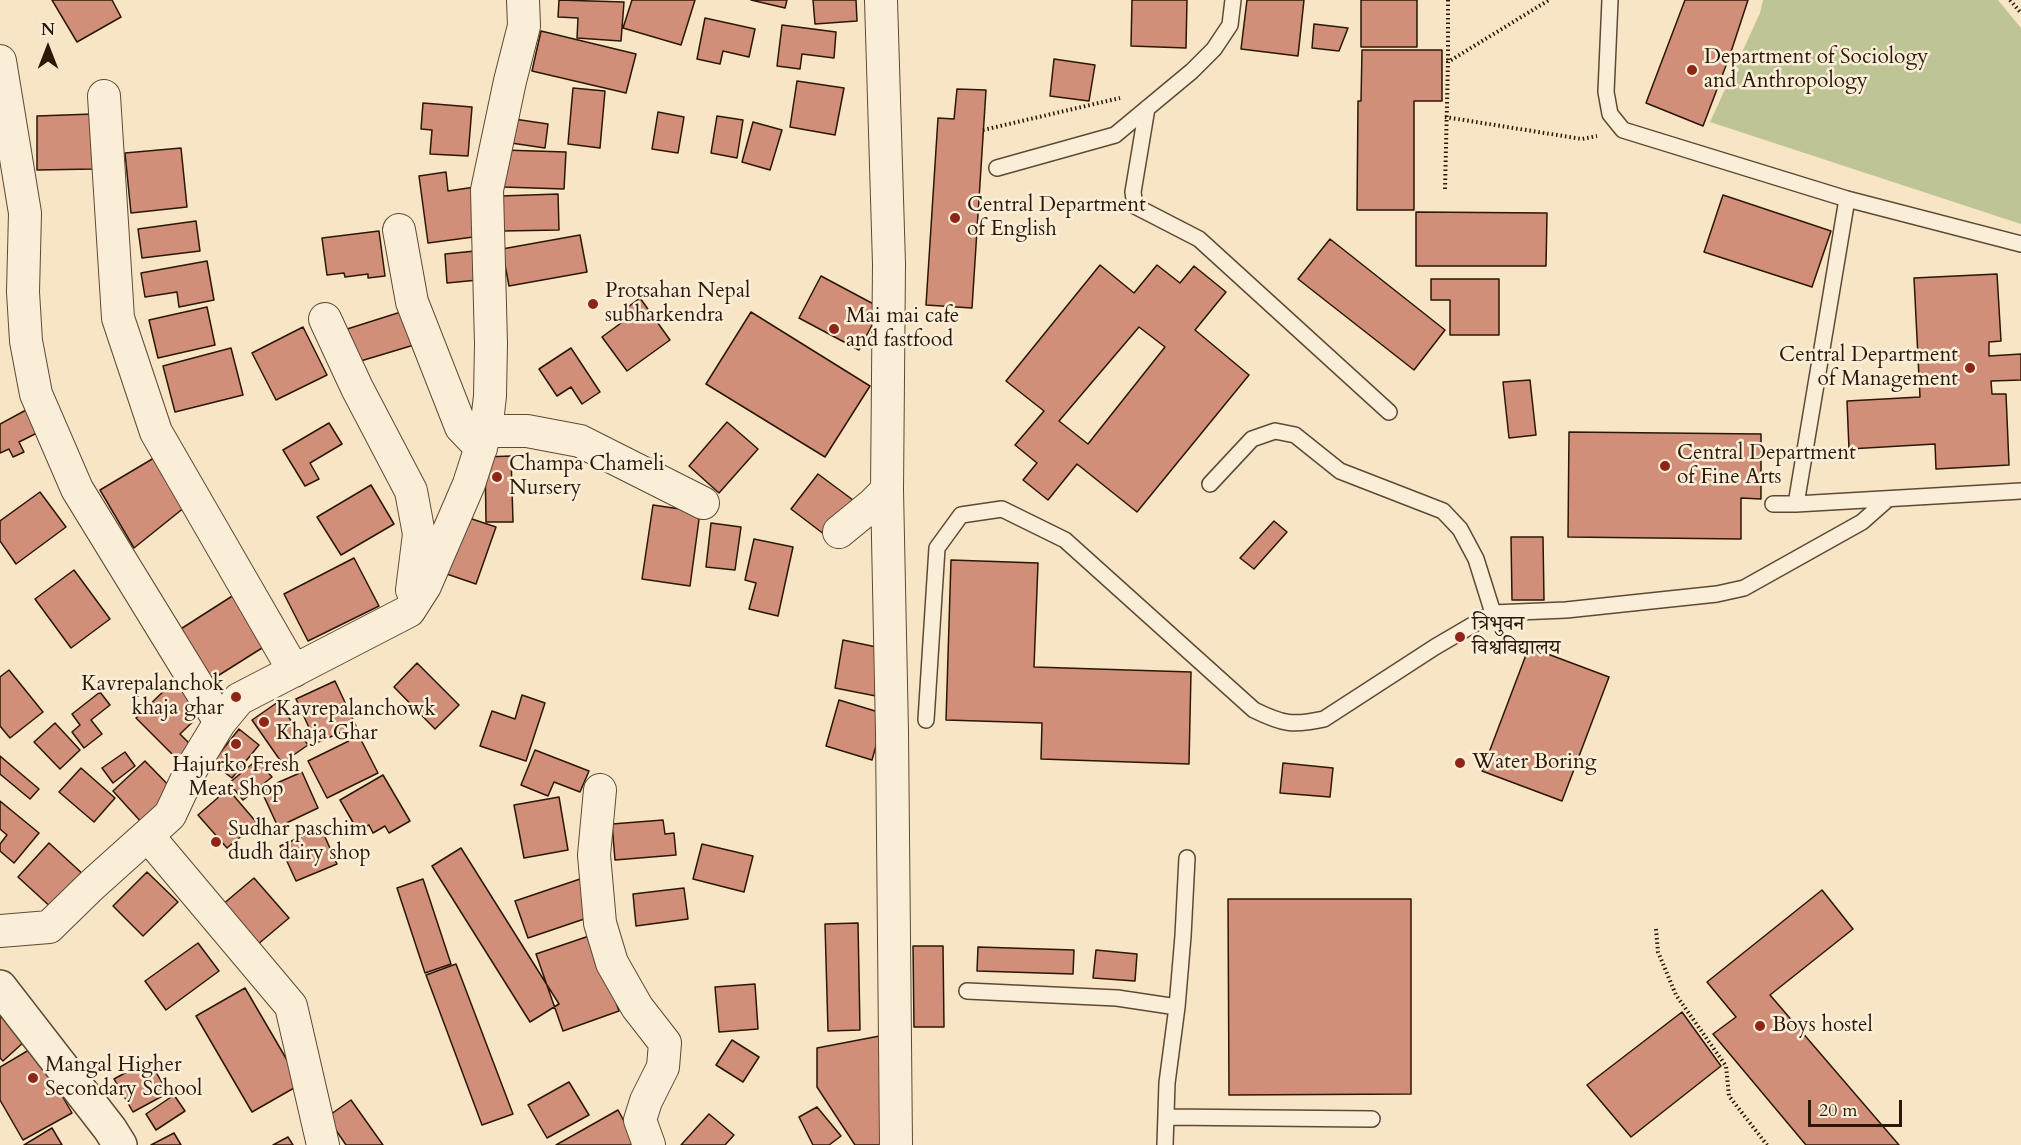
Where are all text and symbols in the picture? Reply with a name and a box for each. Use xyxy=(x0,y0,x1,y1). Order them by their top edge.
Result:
north arrow xyxy=(18,18,78,78)
text: N xyxy=(41,19,55,41)
place label: Department of Sociology and Anthropology xyxy=(1704,45,1928,95)
marker: Department of Sociology and Anthropology xyxy=(1685,63,1699,77)
place label: Central Department of English xyxy=(967,193,1146,243)
marker: Central Department of English xyxy=(948,211,962,225)
place label: Protsahan Nepal subharkendra xyxy=(605,279,750,329)
marker: Protsahan Nepal subharkendra xyxy=(586,297,600,311)
place label: Mai mai cafe and fastfood xyxy=(846,304,959,354)
marker: Mai mai cafe and fastfood xyxy=(827,322,841,336)
place label: Central Department of Management xyxy=(1779,343,1958,393)
marker: Central Department of Management xyxy=(1963,361,1977,375)
place label: Central Department of Fine Arts xyxy=(1677,441,1856,491)
place label: Champa Chameli Nursery xyxy=(509,452,665,502)
marker: Central Department of Fine Arts xyxy=(1658,459,1672,473)
marker: Champa Chameli Nursery xyxy=(490,470,504,484)
place label: त्रिभुवन विश्वविद्यालय xyxy=(1472,612,1560,662)
marker: त्रिभुवन विश्वविद्यालय xyxy=(1453,630,1467,644)
place label: Kavrepalanchok khaja ghar xyxy=(81,672,224,722)
marker: Kavrepalanchok khaja ghar xyxy=(229,690,243,704)
place label: Kavrepalanchowk Khaja Ghar xyxy=(276,697,436,747)
marker: Kavrepalanchowk Khaja Ghar xyxy=(257,715,271,729)
marker: Hajurko Fresh Meat Shop xyxy=(229,737,243,751)
place label: Water Boring xyxy=(1472,750,1597,776)
place label: Hajurko Fresh Meat Shop xyxy=(172,753,300,803)
marker: Water Boring xyxy=(1453,756,1467,770)
place label: Sudhar paschim dudh dairy shop xyxy=(228,817,371,867)
marker: Sudhar paschim dudh dairy shop xyxy=(209,835,223,849)
place label: Boys hostel xyxy=(1772,1013,1873,1039)
marker: Boys hostel xyxy=(1753,1019,1767,1033)
place label: Mangal Higher Secondary School xyxy=(45,1053,202,1103)
marker: Mangal Higher Secondary School xyxy=(26,1071,40,1085)
scale bar xyxy=(1811,1088,1906,1126)
text: 20 m xyxy=(1819,1098,1858,1123)

